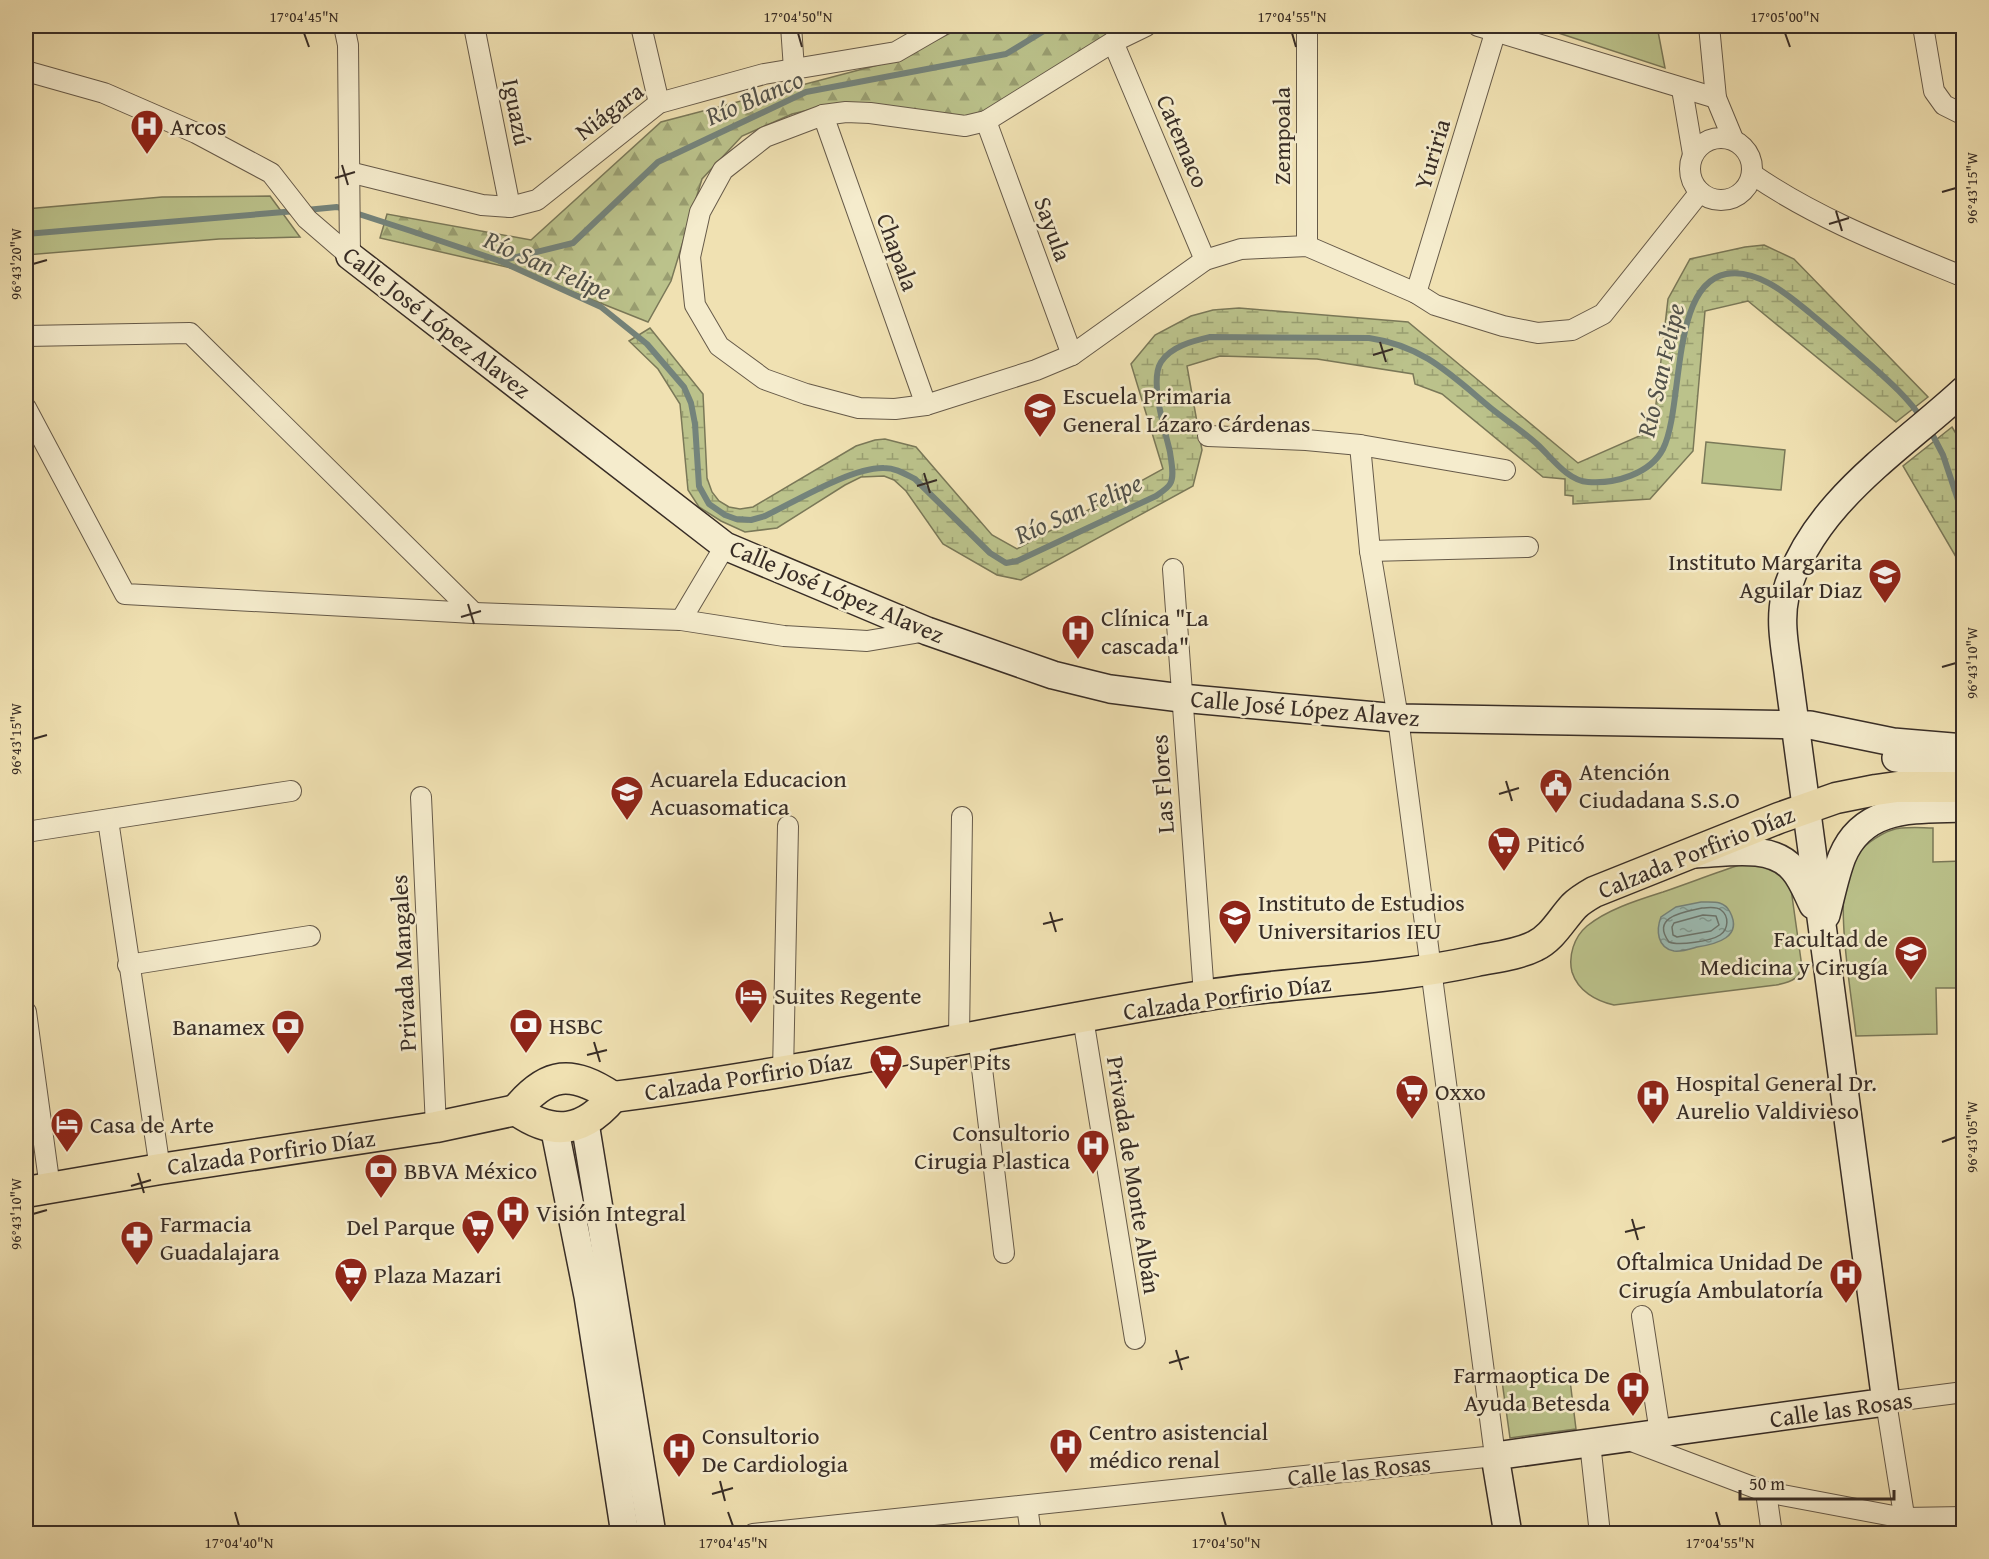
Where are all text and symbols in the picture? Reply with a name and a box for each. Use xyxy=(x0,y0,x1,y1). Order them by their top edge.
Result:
text: 17°04'45"N xyxy=(270,6,339,27)
text: 17°04'50"N xyxy=(764,6,833,27)
text: 17°04'55"N xyxy=(1258,6,1327,27)
text: 17°05'00"N xyxy=(1751,6,1820,27)
water label: Río Blanco xyxy=(698,59,809,136)
street label: Niágara xyxy=(567,73,651,148)
street label: Iguazú xyxy=(493,76,541,148)
street label: Zempoala xyxy=(1264,86,1299,185)
street label: Catemaco xyxy=(1148,89,1218,193)
hospital icon: Arcos xyxy=(129,108,165,155)
place label: Arcos xyxy=(170,109,227,144)
street label: Yuriria xyxy=(1405,114,1459,194)
text: 96°43'15"W xyxy=(1961,152,1982,224)
street label: Sayula xyxy=(1025,192,1081,267)
street label: Chapala xyxy=(868,208,928,296)
water label: Río San Felipe xyxy=(477,219,618,311)
text: 96°43'20"W xyxy=(5,228,26,300)
street label: Calle José López Alavez xyxy=(336,238,538,406)
water label: Río San Felipe xyxy=(1625,299,1694,442)
place label: Escuela Primaria General Lázaro Cárdenas xyxy=(1063,378,1311,441)
school or university icon: Escuela Primaria General Lázaro Cárdenas xyxy=(1022,391,1058,438)
water label: Río San Felipe xyxy=(1007,462,1148,554)
street label: Calle José López Alavez xyxy=(724,530,950,652)
place label: Instituto Margarita Aguilar Diaz xyxy=(1668,544,1863,607)
school or university icon: Instituto Margarita Aguilar Diaz xyxy=(1867,557,1903,604)
place label: Clínica "La cascada" xyxy=(1101,600,1209,663)
hospital icon: Clínica "La cascada" xyxy=(1060,613,1096,660)
text: 96°43'10"W xyxy=(1961,627,1982,699)
street label: Calle José López Alavez xyxy=(1189,681,1421,735)
text: 96°43'15"W xyxy=(5,703,26,775)
street label: Las Flores xyxy=(1141,733,1183,835)
place label: Atención Ciudadana S.S.O xyxy=(1579,754,1740,817)
place label: Acuarela Educacion Acuasomatica xyxy=(650,761,847,824)
public building icon: Atención Ciudadana S.S.O xyxy=(1538,767,1574,814)
school or university icon: Acuarela Educacion Acuasomatica xyxy=(609,774,645,821)
street label: Calzada Porfirio Díaz xyxy=(1592,797,1800,907)
supermarket icon: Piticó xyxy=(1486,825,1522,872)
place label: Piticó xyxy=(1527,826,1585,861)
street label: Privada Mangales xyxy=(381,874,425,1052)
place label: Instituto de Estudios Universitarios IEU xyxy=(1258,885,1465,948)
school or university icon: Instituto de Estudios Universitarios IEU xyxy=(1217,898,1253,945)
place label: Facultad de Medicina y Cirugía xyxy=(1700,921,1889,984)
school or university icon: Facultad de Medicina y Cirugía xyxy=(1893,934,1929,981)
street label: Calzada Porfirio Díaz xyxy=(1121,965,1333,1029)
hotel icon: Suites Regente xyxy=(733,977,769,1024)
place label: Suites Regente xyxy=(774,978,921,1013)
bank icon: HSBC xyxy=(508,1007,544,1054)
bank icon: Banamex xyxy=(270,1008,306,1055)
place label: HSBC xyxy=(549,1008,603,1043)
place label: Banamex xyxy=(173,1009,266,1044)
street label: Calzada Porfirio Díaz xyxy=(642,1042,854,1110)
supermarket icon: Super Pits xyxy=(868,1043,904,1090)
place label: Super Pits xyxy=(909,1044,1011,1079)
street label: Privada de Monte Albán xyxy=(1098,1054,1170,1297)
place label: Hospital General Dr. Aurelio Valdivieso xyxy=(1676,1065,1877,1128)
supermarket icon: Oxxo xyxy=(1394,1073,1430,1120)
place label: Oxxo xyxy=(1435,1074,1486,1109)
hospital icon: Hospital General Dr. Aurelio Valdivieso xyxy=(1635,1078,1671,1125)
text: 96°43'05"W xyxy=(1961,1101,1982,1173)
hotel icon: Casa de Arte xyxy=(49,1106,85,1153)
place label: Casa de Arte xyxy=(90,1107,214,1142)
place label: Consultorio Cirugia Plastica xyxy=(914,1115,1071,1178)
street label: Calzada Porfirio Díaz xyxy=(165,1120,377,1184)
hospital icon: Consultorio Cirugia Plastica xyxy=(1075,1128,1111,1175)
bank icon: BBVA México xyxy=(363,1152,399,1199)
place label: BBVA México xyxy=(404,1153,537,1188)
text: 96°43'10"W xyxy=(5,1178,26,1250)
hospital icon: Visión Integral xyxy=(495,1194,531,1241)
place label: Visión Integral xyxy=(536,1195,686,1230)
place label: Farmacia Guadalajara xyxy=(160,1206,280,1269)
supermarket icon: Del Parque xyxy=(460,1208,496,1255)
place label: Del Parque xyxy=(346,1209,455,1244)
pharmacy icon: Farmacia Guadalajara xyxy=(119,1219,155,1266)
place label: Oftalmica Unidad De Cirugía Ambulatoría xyxy=(1616,1244,1824,1307)
supermarket icon: Plaza Mazari xyxy=(333,1256,369,1303)
place label: Plaza Mazari xyxy=(374,1257,502,1292)
hospital icon: Oftalmica Unidad De Cirugía Ambulatoría xyxy=(1828,1257,1864,1304)
place label: Farmaoptica De Ayuda Betesda xyxy=(1454,1357,1611,1420)
hospital icon: Farmaoptica De Ayuda Betesda xyxy=(1615,1370,1651,1417)
street label: Calle las Rosas xyxy=(1767,1382,1915,1436)
place label: Centro asistencial médico renal xyxy=(1089,1414,1268,1477)
place label: Consultorio De Cardiologia xyxy=(702,1418,849,1481)
hospital icon: Centro asistencial médico renal xyxy=(1048,1427,1084,1474)
hospital icon: Consultorio De Cardiologia xyxy=(661,1431,697,1478)
street label: Calle las Rosas xyxy=(1286,1445,1432,1495)
scale bar xyxy=(1740,1463,1894,1501)
text: 50 m xyxy=(1749,1470,1785,1497)
text: 17°04'40"N xyxy=(205,1532,274,1553)
text: 17°04'45"N xyxy=(699,1532,768,1553)
text: 17°04'50"N xyxy=(1192,1532,1261,1553)
text: 17°04'55"N xyxy=(1686,1532,1755,1553)

